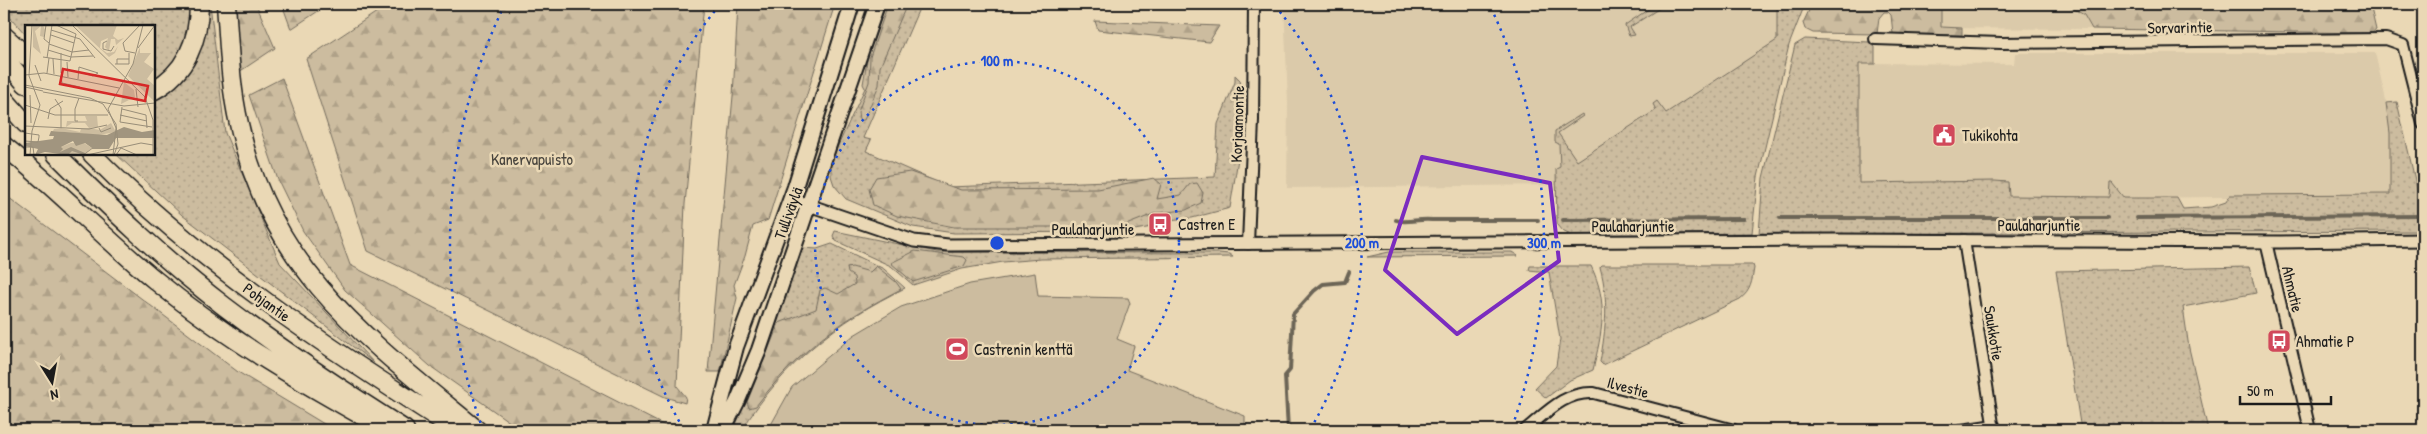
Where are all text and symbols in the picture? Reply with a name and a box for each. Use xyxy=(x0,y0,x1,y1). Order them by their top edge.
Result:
street label: Sorvarintie xyxy=(2147,15,2213,39)
inset map xyxy=(25,25,155,155)
text: 100 m xyxy=(981,50,1013,71)
street label: Korjaamontie xyxy=(1225,84,1249,163)
public building icon: Tukikohta xyxy=(1931,122,1957,148)
place label: Tukikohta xyxy=(1962,124,2018,146)
park label: Kanervapuisto xyxy=(491,148,574,170)
street label: Tulliväylä xyxy=(768,184,808,242)
bus stop icon: Castren E xyxy=(1147,211,1173,237)
place label: Castren E xyxy=(1178,213,1235,235)
street label: Paulaharjuntie xyxy=(1998,214,2081,236)
street label: Paulaharjuntie xyxy=(1592,215,1675,237)
street label: Paulaharjuntie xyxy=(1052,218,1135,240)
text: 200 m xyxy=(1345,232,1379,253)
text: 300 m xyxy=(1527,232,1561,253)
centre of rings xyxy=(988,234,1006,252)
street label: Ahmatie xyxy=(2277,264,2309,315)
street label: Pohjantie xyxy=(239,277,296,327)
street label: Saukkotie xyxy=(1979,304,2009,363)
bus stop icon: Ahmatie P xyxy=(2266,328,2292,354)
place label: Ahmatie P xyxy=(2296,330,2355,352)
sports icon: Castrenin kenttä xyxy=(944,336,970,362)
place label: Castrenin kenttä xyxy=(974,338,1072,360)
north arrow xyxy=(28,356,78,406)
street label: Ilvestie xyxy=(1605,371,1652,403)
scale bar xyxy=(2240,374,2331,406)
text: 50 m xyxy=(2247,380,2274,401)
text: N xyxy=(49,385,60,405)

